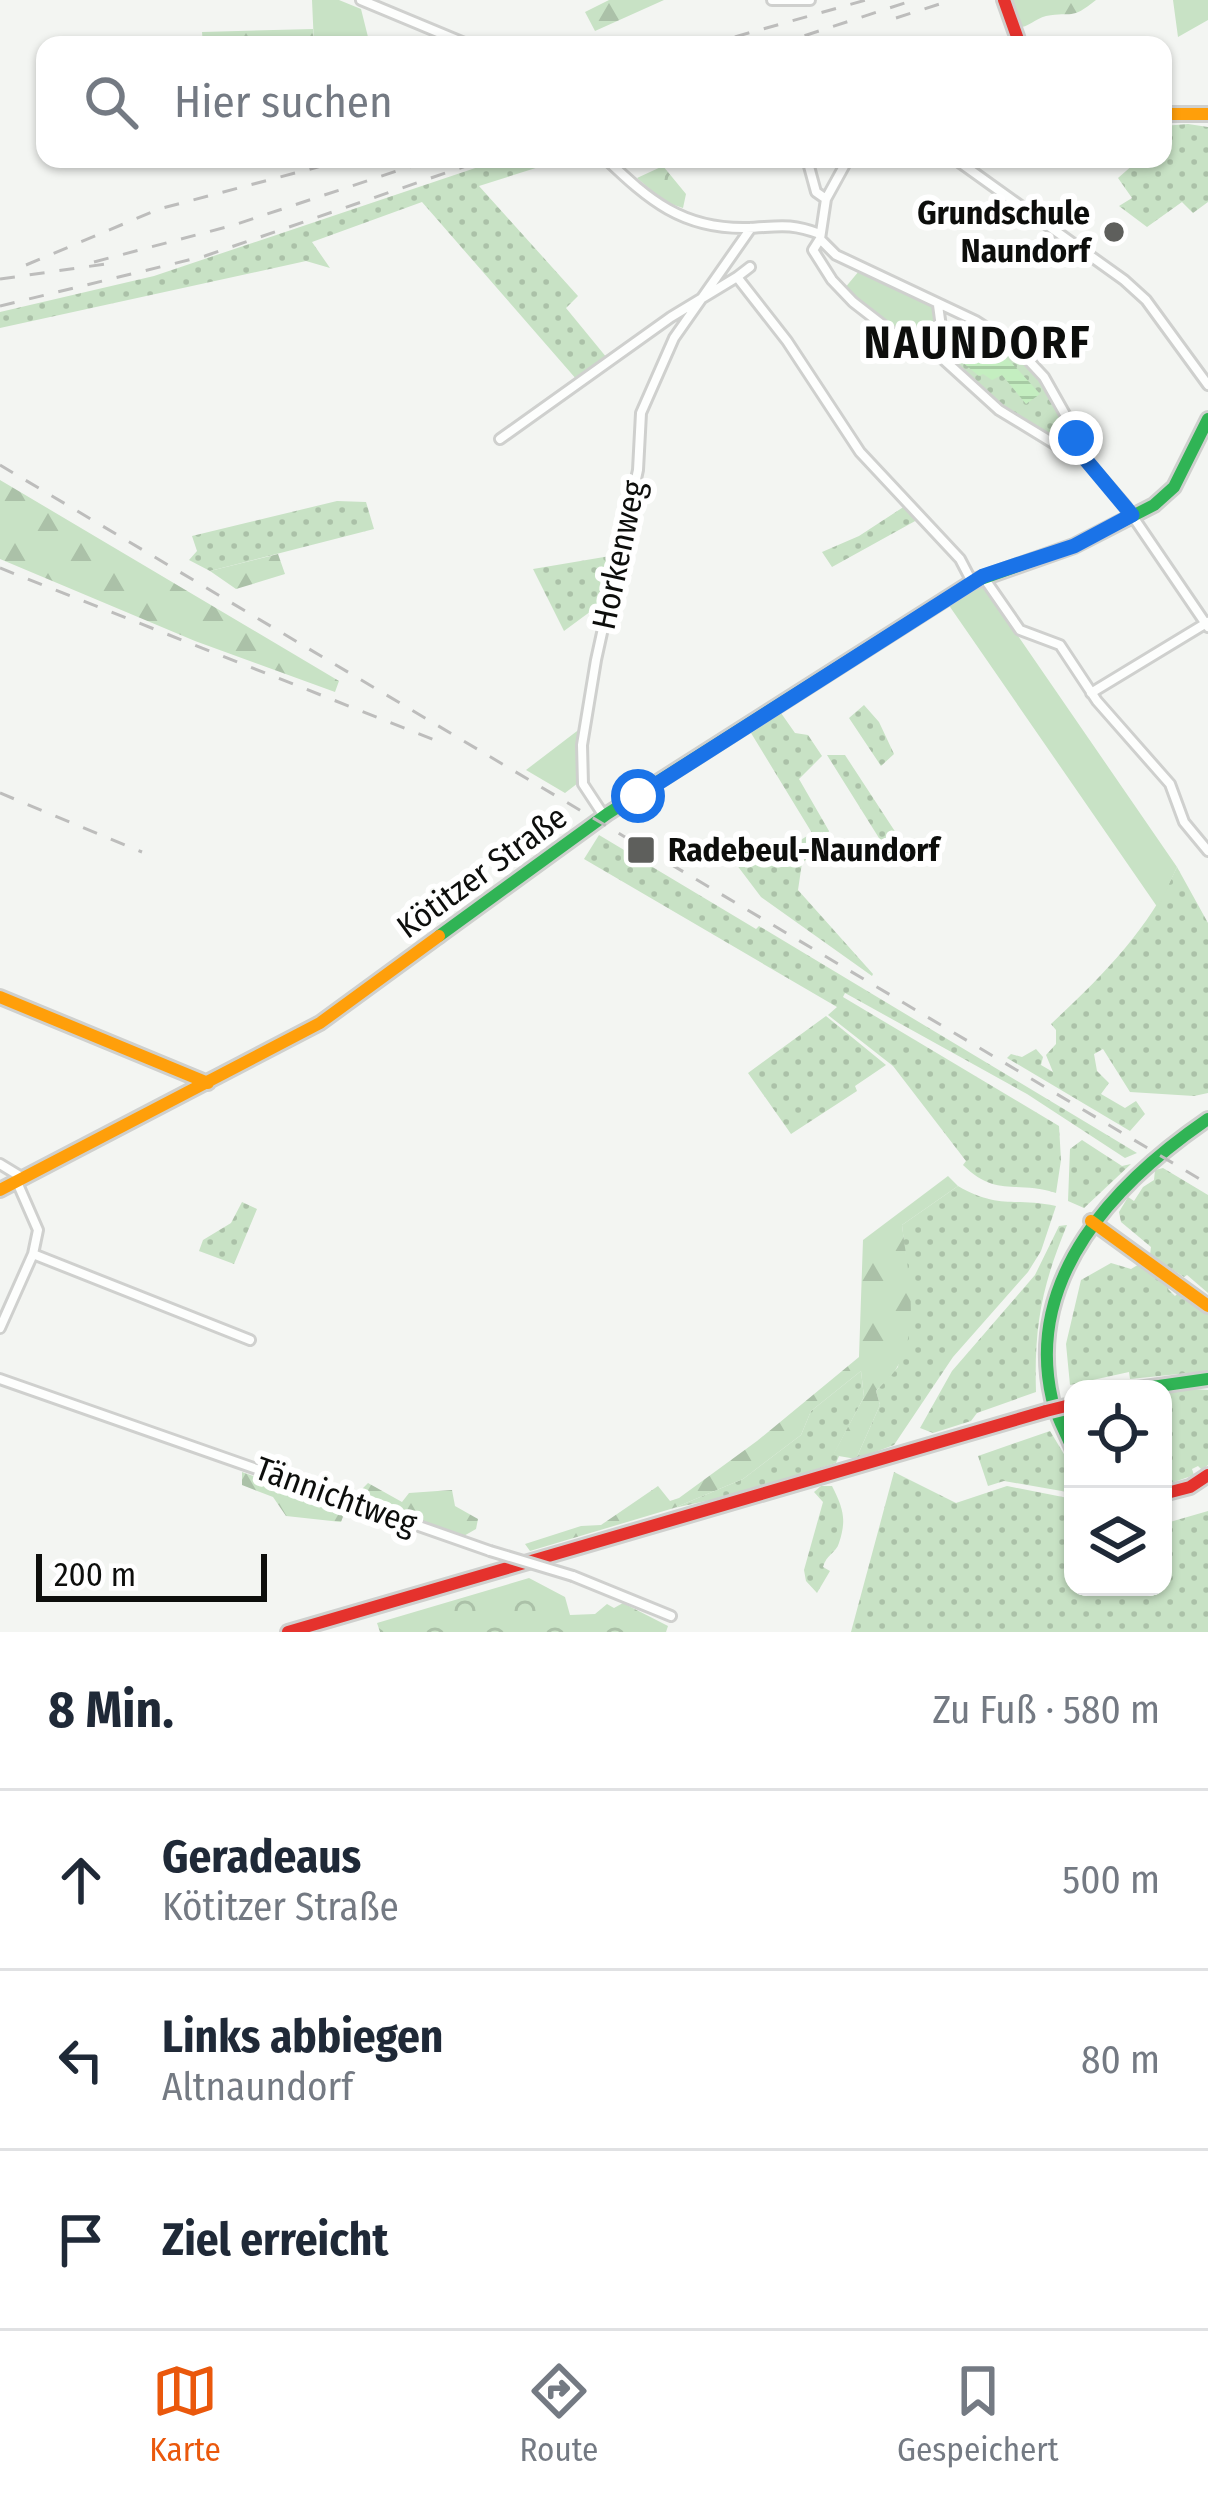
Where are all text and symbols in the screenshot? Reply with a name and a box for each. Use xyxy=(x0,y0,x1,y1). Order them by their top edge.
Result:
search box xyxy=(36,36,1172,168)
icon: search xyxy=(78,69,144,135)
text: Hier suchen xyxy=(174,75,393,129)
place label: Grundschule Naundorf xyxy=(917,193,1093,271)
marker: Grundschule Naundorf xyxy=(1101,219,1127,245)
district label: NAUNDORF xyxy=(864,316,1092,370)
route end xyxy=(1049,411,1103,465)
street label: Horkenweg xyxy=(584,476,654,633)
route start xyxy=(611,769,665,823)
street label: Kötitzer Straße xyxy=(389,797,575,947)
place label: Radebeul-Naundorf xyxy=(668,830,942,870)
marker: Radebeul-Naundorf xyxy=(625,834,657,866)
map controls xyxy=(1064,1380,1172,1596)
button: locate xyxy=(1064,1380,1172,1488)
street label: Tännichtweg xyxy=(250,1448,423,1544)
button: layers xyxy=(1064,1488,1172,1596)
scale bar xyxy=(36,1548,267,1601)
text: 200 m xyxy=(54,1555,136,1595)
text: 8 Min. xyxy=(48,1679,174,1741)
text: Zu Fuß · 580 m xyxy=(932,1687,1160,1733)
text: Geradeaus xyxy=(162,1830,361,1884)
icon: ahead xyxy=(48,1847,114,1913)
text: 500 m xyxy=(1062,1857,1160,1903)
text: Kötitzer Straße xyxy=(162,1884,399,1930)
text: Links abbiegen xyxy=(162,2010,443,2064)
icon: left xyxy=(48,2027,114,2093)
text: 80 m xyxy=(1081,2037,1160,2083)
text: Altnaundorf xyxy=(162,2064,353,2110)
icon: arrive xyxy=(48,2207,114,2273)
text: Ziel erreicht xyxy=(162,2213,388,2267)
tab: Karte xyxy=(149,2358,221,2470)
tab: Route xyxy=(520,2358,598,2470)
tab: Gespeichert xyxy=(897,2358,1059,2470)

